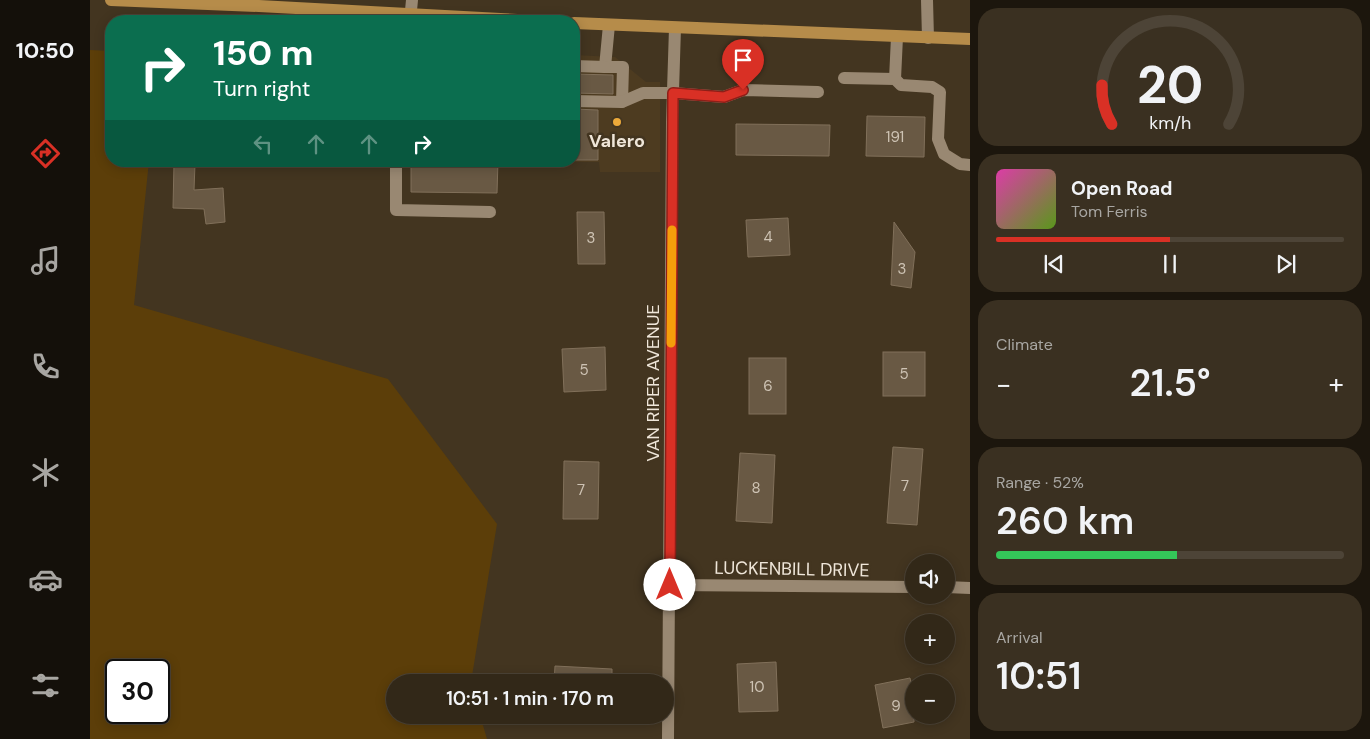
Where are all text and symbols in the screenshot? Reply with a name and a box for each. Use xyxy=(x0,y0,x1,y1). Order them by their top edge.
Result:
text: 150 m xyxy=(213,30,313,76)
icon: right xyxy=(130,35,195,100)
text: 10:50 xyxy=(16,36,74,65)
pin xyxy=(722,39,764,90)
icon: arrive xyxy=(729,46,757,74)
text: 20 xyxy=(1137,51,1203,119)
text: Turn right xyxy=(213,74,310,103)
text: km/h xyxy=(1149,111,1191,135)
marker: Valero xyxy=(611,116,623,128)
house number: 191 xyxy=(886,127,904,147)
place label: Valero xyxy=(589,129,645,153)
icon: left xyxy=(249,130,277,158)
icon: ahead xyxy=(302,130,330,158)
icon: ahead xyxy=(355,130,383,158)
icon: right xyxy=(408,130,436,158)
icon: directions xyxy=(28,136,63,171)
text: Open Road xyxy=(1071,176,1173,201)
text: Tom Ferris xyxy=(1071,201,1148,222)
house number: 4 xyxy=(763,227,773,247)
house number: 3 xyxy=(587,228,595,248)
icon: music xyxy=(28,243,63,278)
icon: previous xyxy=(1040,250,1068,278)
icon: pause xyxy=(1156,250,1184,278)
icon: next xyxy=(1272,250,1300,278)
house number: 3 xyxy=(898,259,906,279)
street label: VAN RIPER AVENUE xyxy=(641,304,665,462)
text: Climate xyxy=(996,334,1053,355)
icon: phone xyxy=(28,349,63,384)
text: 21.5° xyxy=(1129,358,1211,408)
house number: 5 xyxy=(579,360,589,380)
house number: 5 xyxy=(899,364,909,384)
text: − xyxy=(996,366,1011,403)
text: + xyxy=(1329,366,1344,403)
house number: 6 xyxy=(763,376,773,396)
icon: climate xyxy=(28,455,63,490)
text: Range · 52% xyxy=(996,472,1084,493)
house number: 7 xyxy=(901,476,909,496)
house number: 8 xyxy=(751,478,761,498)
house number: 7 xyxy=(577,480,585,500)
text: 260 km xyxy=(996,496,1134,546)
map controls xyxy=(905,554,955,724)
button: sound xyxy=(905,554,955,604)
street label: LUCKENBILL DRIVE xyxy=(714,556,870,582)
position arrow xyxy=(643,558,695,610)
icon: car xyxy=(28,562,63,597)
button: + xyxy=(905,614,955,664)
text: Arrival xyxy=(996,627,1043,648)
text: 10:51 xyxy=(996,651,1082,701)
speed limit sign: 30 xyxy=(105,659,170,724)
icon: filters xyxy=(28,668,63,703)
button: − xyxy=(905,674,955,724)
house number: 10 xyxy=(750,677,764,697)
text: 10:51 · 1 min · 170 m xyxy=(446,686,614,711)
house number: 9 xyxy=(891,696,901,716)

